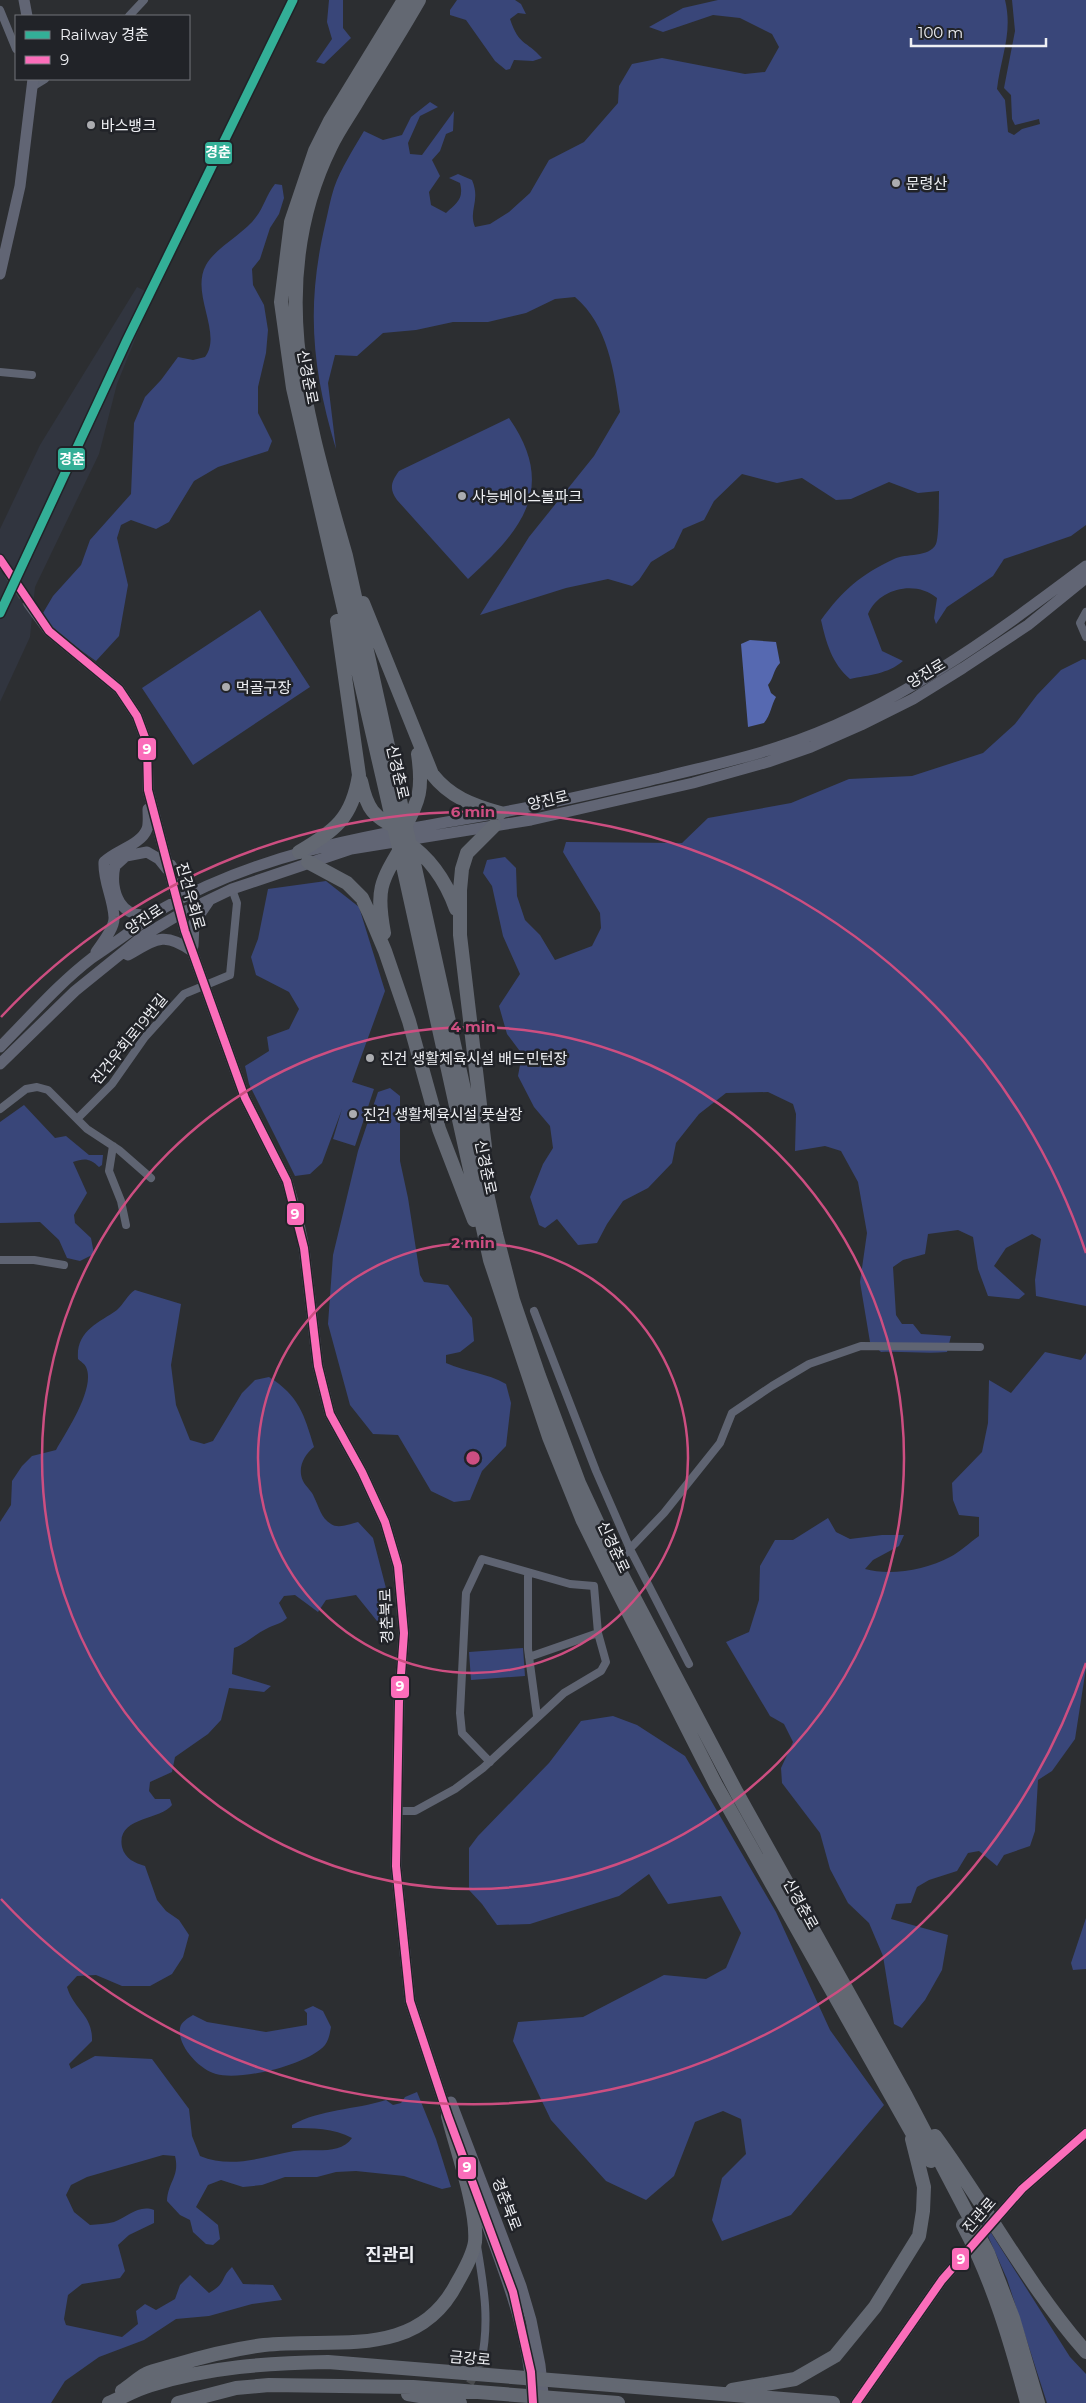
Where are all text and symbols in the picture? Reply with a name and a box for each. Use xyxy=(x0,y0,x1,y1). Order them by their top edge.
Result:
legend xyxy=(15,15,190,80)
scale bar xyxy=(911,15,1046,47)
text: 100 m xyxy=(918,23,963,42)
text: Railway 경춘 xyxy=(60,25,149,44)
text: 9 xyxy=(60,50,69,69)
place label: 바스뱅크 xyxy=(101,116,156,135)
marker: 바스뱅크 xyxy=(85,119,97,131)
line badge: 경춘 xyxy=(204,141,233,165)
text: 경춘 xyxy=(205,143,231,161)
place label: 문령산 xyxy=(906,174,948,193)
marker: 문령산 xyxy=(890,177,902,189)
street label: 신경춘로 xyxy=(293,348,323,406)
line badge: 경춘 xyxy=(57,447,86,471)
text: 경춘 xyxy=(59,450,85,468)
place label: 사능베이스볼파크 xyxy=(472,487,582,506)
marker: 사능베이스볼파크 xyxy=(456,490,468,502)
street label: 양진로 xyxy=(903,654,949,692)
place label: 먹골구장 xyxy=(236,678,291,697)
marker: 먹골구장 xyxy=(220,681,232,693)
line badge: 9 xyxy=(137,737,157,761)
text: 9 xyxy=(143,740,152,758)
street label: 신경춘로 xyxy=(383,743,413,801)
street label: 양진로 xyxy=(526,786,570,814)
text: 6 min xyxy=(451,802,495,821)
street label: 진건우회로 xyxy=(172,860,210,932)
street label: 양진로 xyxy=(121,900,167,938)
street label: 진건우회로19번길 xyxy=(87,990,171,1088)
text: 4 min xyxy=(450,1017,496,1036)
place label: 진건 생활체육시설 배드민턴장 xyxy=(380,1049,567,1068)
marker: 진건 생활체육시설 배드민턴장 xyxy=(364,1052,376,1064)
place label: 진건 생활체육시설 풋살장 xyxy=(363,1105,523,1124)
marker: 진건 생활체육시설 풋살장 xyxy=(347,1108,359,1120)
street label: 신경춘로 xyxy=(471,1138,501,1196)
line badge: 9 xyxy=(286,1202,305,1226)
text: 9 xyxy=(291,1205,300,1223)
text: 2 min xyxy=(451,1233,495,1252)
centre of rings xyxy=(464,1449,482,1467)
street label: 신경춘로 xyxy=(594,1518,634,1576)
street label: 경춘북로 xyxy=(376,1588,396,1644)
line badge: 9 xyxy=(390,1675,410,1699)
text: 9 xyxy=(396,1677,405,1695)
street label: 신경춘로 xyxy=(779,1875,823,1933)
line badge: 9 xyxy=(457,2156,477,2180)
text: 9 xyxy=(463,2158,472,2176)
street label: 경춘북로 xyxy=(488,2175,526,2233)
street label: 진관로 xyxy=(958,2193,1000,2237)
district label: 진관리 xyxy=(365,2244,415,2266)
line badge: 9 xyxy=(951,2247,970,2271)
text: 9 xyxy=(957,2250,966,2268)
street label: 금강로 xyxy=(449,2347,491,2369)

